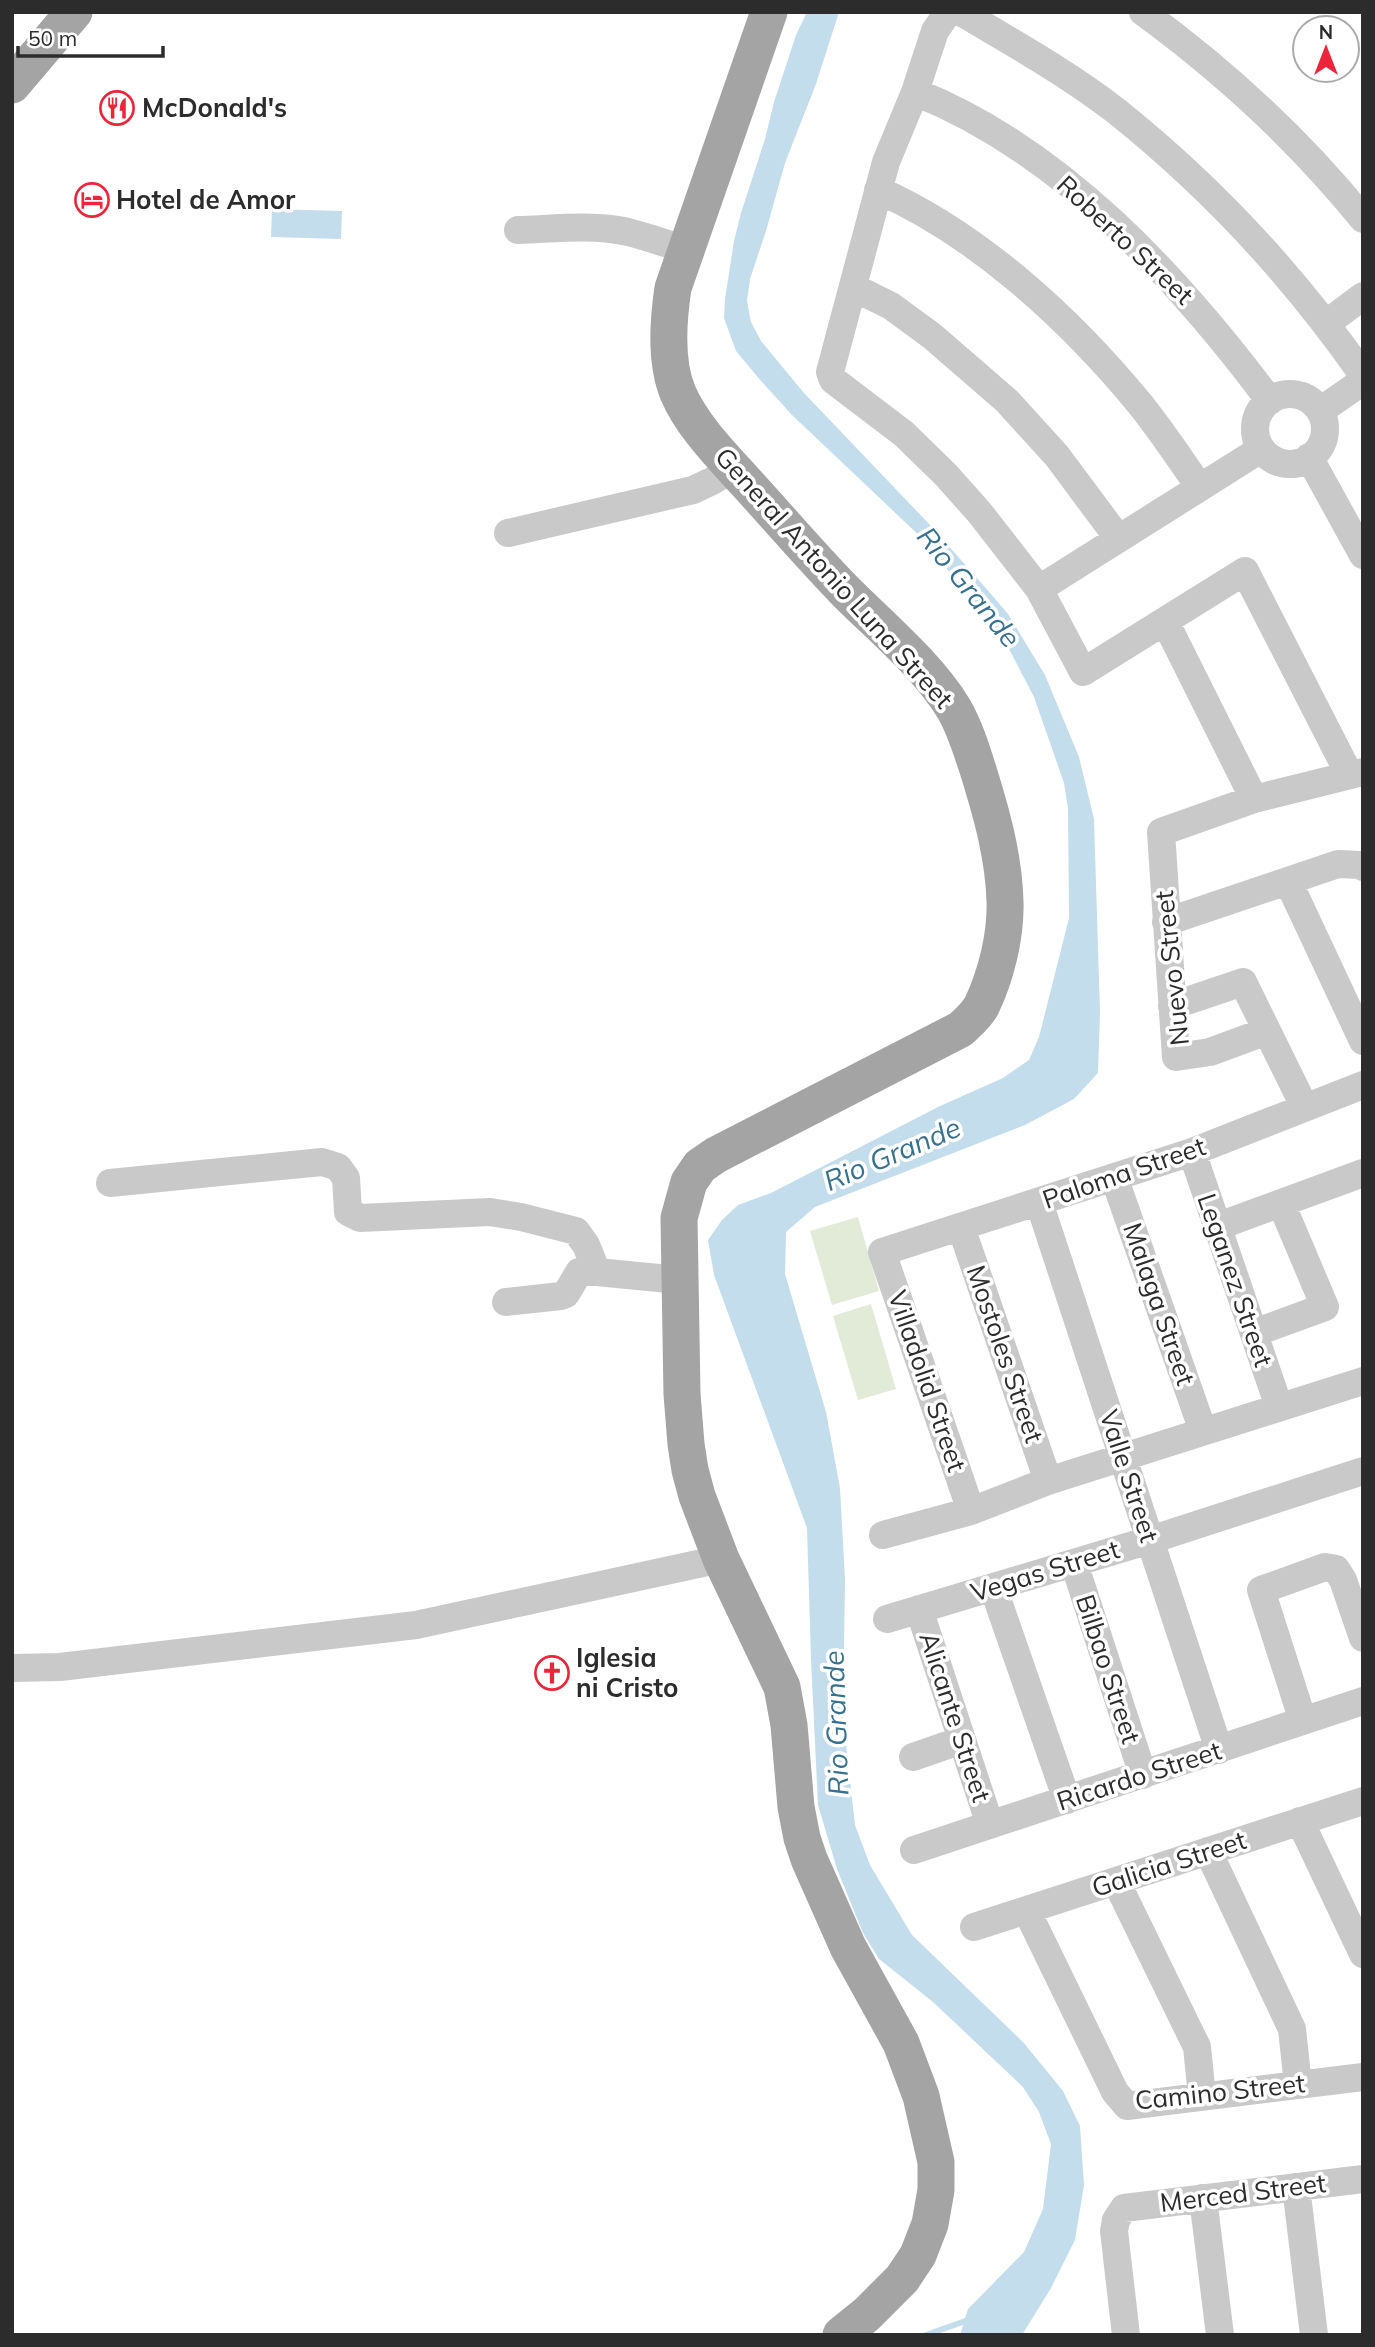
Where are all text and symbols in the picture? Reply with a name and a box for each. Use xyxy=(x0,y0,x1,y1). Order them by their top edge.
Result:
scale bar xyxy=(18,14,163,58)
north arrow xyxy=(1291,14,1361,84)
text: N xyxy=(1319,20,1333,44)
text: 50 m xyxy=(28,25,77,51)
restaurant icon: McDonald's xyxy=(98,89,136,127)
place label: McDonald's xyxy=(142,91,287,124)
street label: Roberto Street xyxy=(1050,168,1201,311)
hotel icon: Hotel de Amor xyxy=(73,181,111,219)
place label: Hotel de Amor xyxy=(116,183,296,216)
street label: General Antonio Luna Street xyxy=(708,440,960,715)
water label: Rio Grande xyxy=(910,519,1029,654)
street label: Nuevo Street xyxy=(1147,889,1196,1047)
water label: Rio Grande xyxy=(818,1109,965,1198)
street label: Paloma Street xyxy=(1038,1129,1210,1216)
street label: Leganez Street xyxy=(1190,1189,1281,1371)
street label: Malaga Street xyxy=(1116,1218,1203,1389)
street label: Mostoles Street xyxy=(960,1261,1051,1447)
street label: Villadolid Street xyxy=(881,1286,974,1476)
street label: Valle Street xyxy=(1093,1405,1166,1546)
street label: Vegas Street xyxy=(967,1532,1123,1609)
street label: Bilbao Street xyxy=(1069,1590,1148,1748)
street label: Alicante Street xyxy=(912,1628,998,1806)
place label: Iglesia ni Cristo xyxy=(576,1641,678,1704)
water label: Rio Grande xyxy=(815,1650,856,1796)
church icon: Iglesia ni Cristo xyxy=(533,1654,571,1692)
street label: Ricardo Street xyxy=(1052,1733,1225,1818)
street label: Galicia Street xyxy=(1088,1823,1250,1904)
street label: Camino Street xyxy=(1133,2066,1307,2117)
street label: Merced Street xyxy=(1158,2166,1328,2219)

